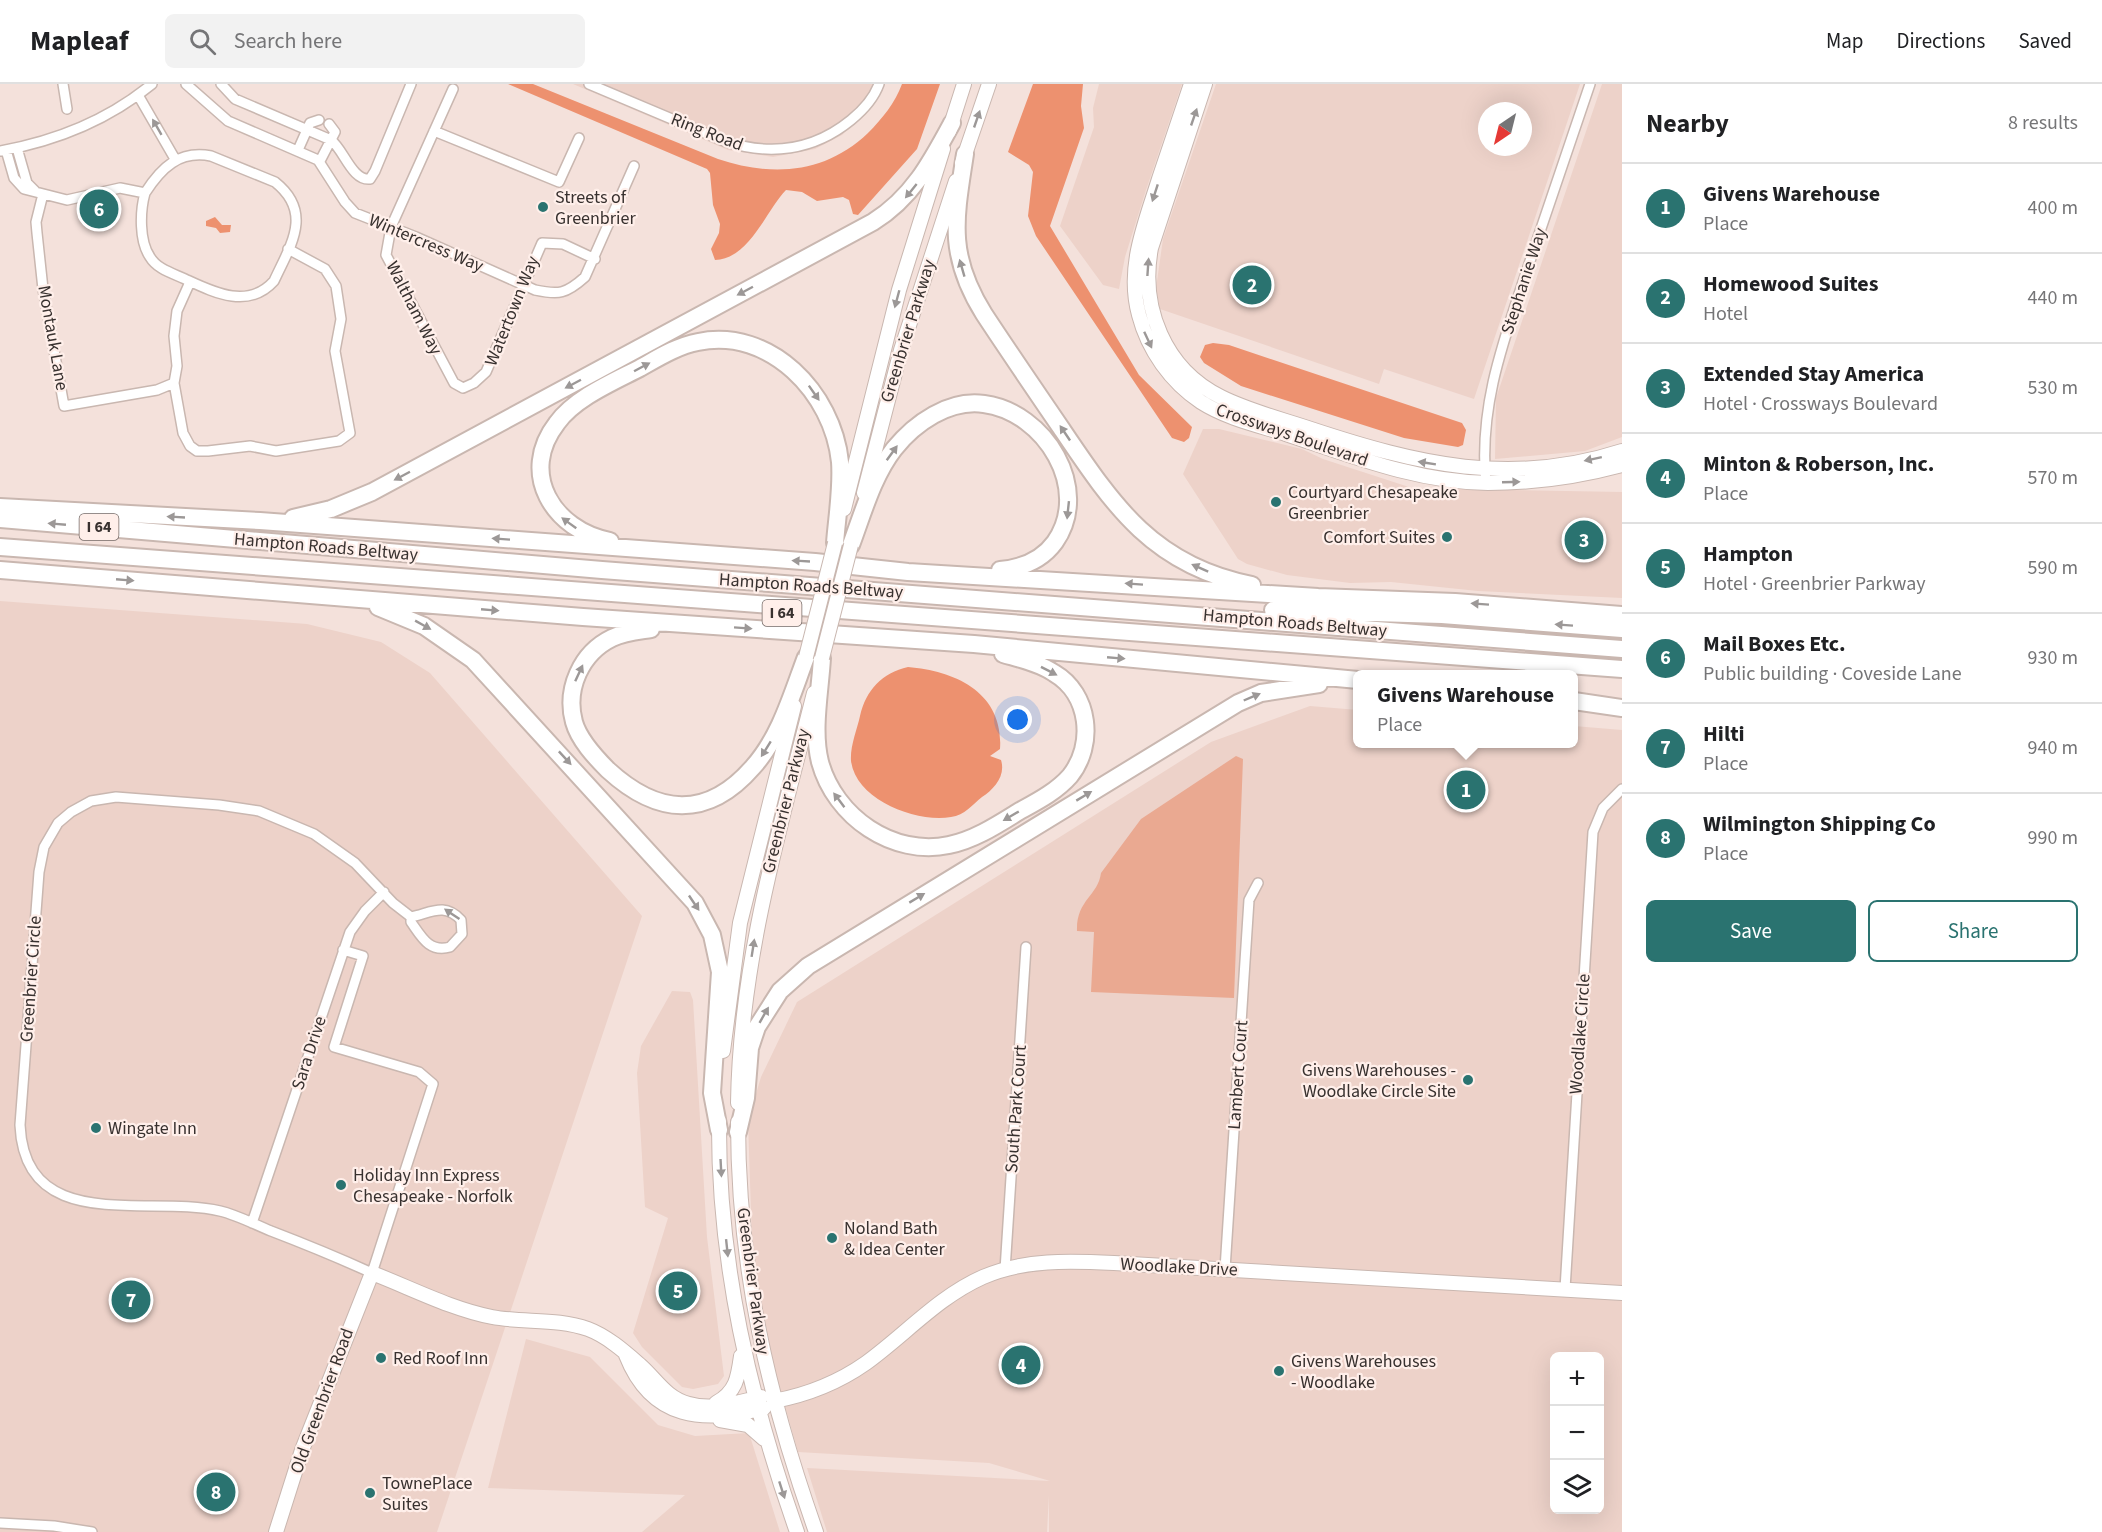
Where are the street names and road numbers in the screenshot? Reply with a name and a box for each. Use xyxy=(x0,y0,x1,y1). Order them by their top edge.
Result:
street label: Ring Road xyxy=(667,107,747,157)
street label: Wintercress Way xyxy=(365,208,488,279)
street label: Stephanie Way xyxy=(1495,224,1553,338)
street label: Watertown Way xyxy=(479,252,546,370)
street label: Greenbrier Parkway xyxy=(874,256,942,406)
street label: Waltham Way xyxy=(380,257,449,360)
street label: Montauk Lane xyxy=(31,283,75,393)
street label: Crossways Boulevard xyxy=(1213,397,1371,473)
road number: I 64 xyxy=(80,514,118,540)
street label: Hampton Roads Beltway xyxy=(233,527,420,568)
street label: Hampton Roads Beltway xyxy=(718,567,905,605)
road number: I 64 xyxy=(762,600,802,626)
street label: Hampton Roads Beltway xyxy=(1202,603,1389,644)
street label: Greenbrier Parkway xyxy=(756,726,816,876)
street label: Greenbrier Circle xyxy=(14,915,48,1043)
street label: Woodlake Circle xyxy=(1563,973,1597,1095)
street label: Sara Drive xyxy=(285,1013,333,1093)
street label: Lambert Court xyxy=(1222,1019,1254,1131)
street label: South Park Court xyxy=(999,1044,1033,1174)
street label: Greenbrier Parkway xyxy=(730,1206,776,1357)
street label: Woodlake Drive xyxy=(1120,1251,1238,1283)
street label: Old Greenbrier Road xyxy=(284,1325,360,1477)

